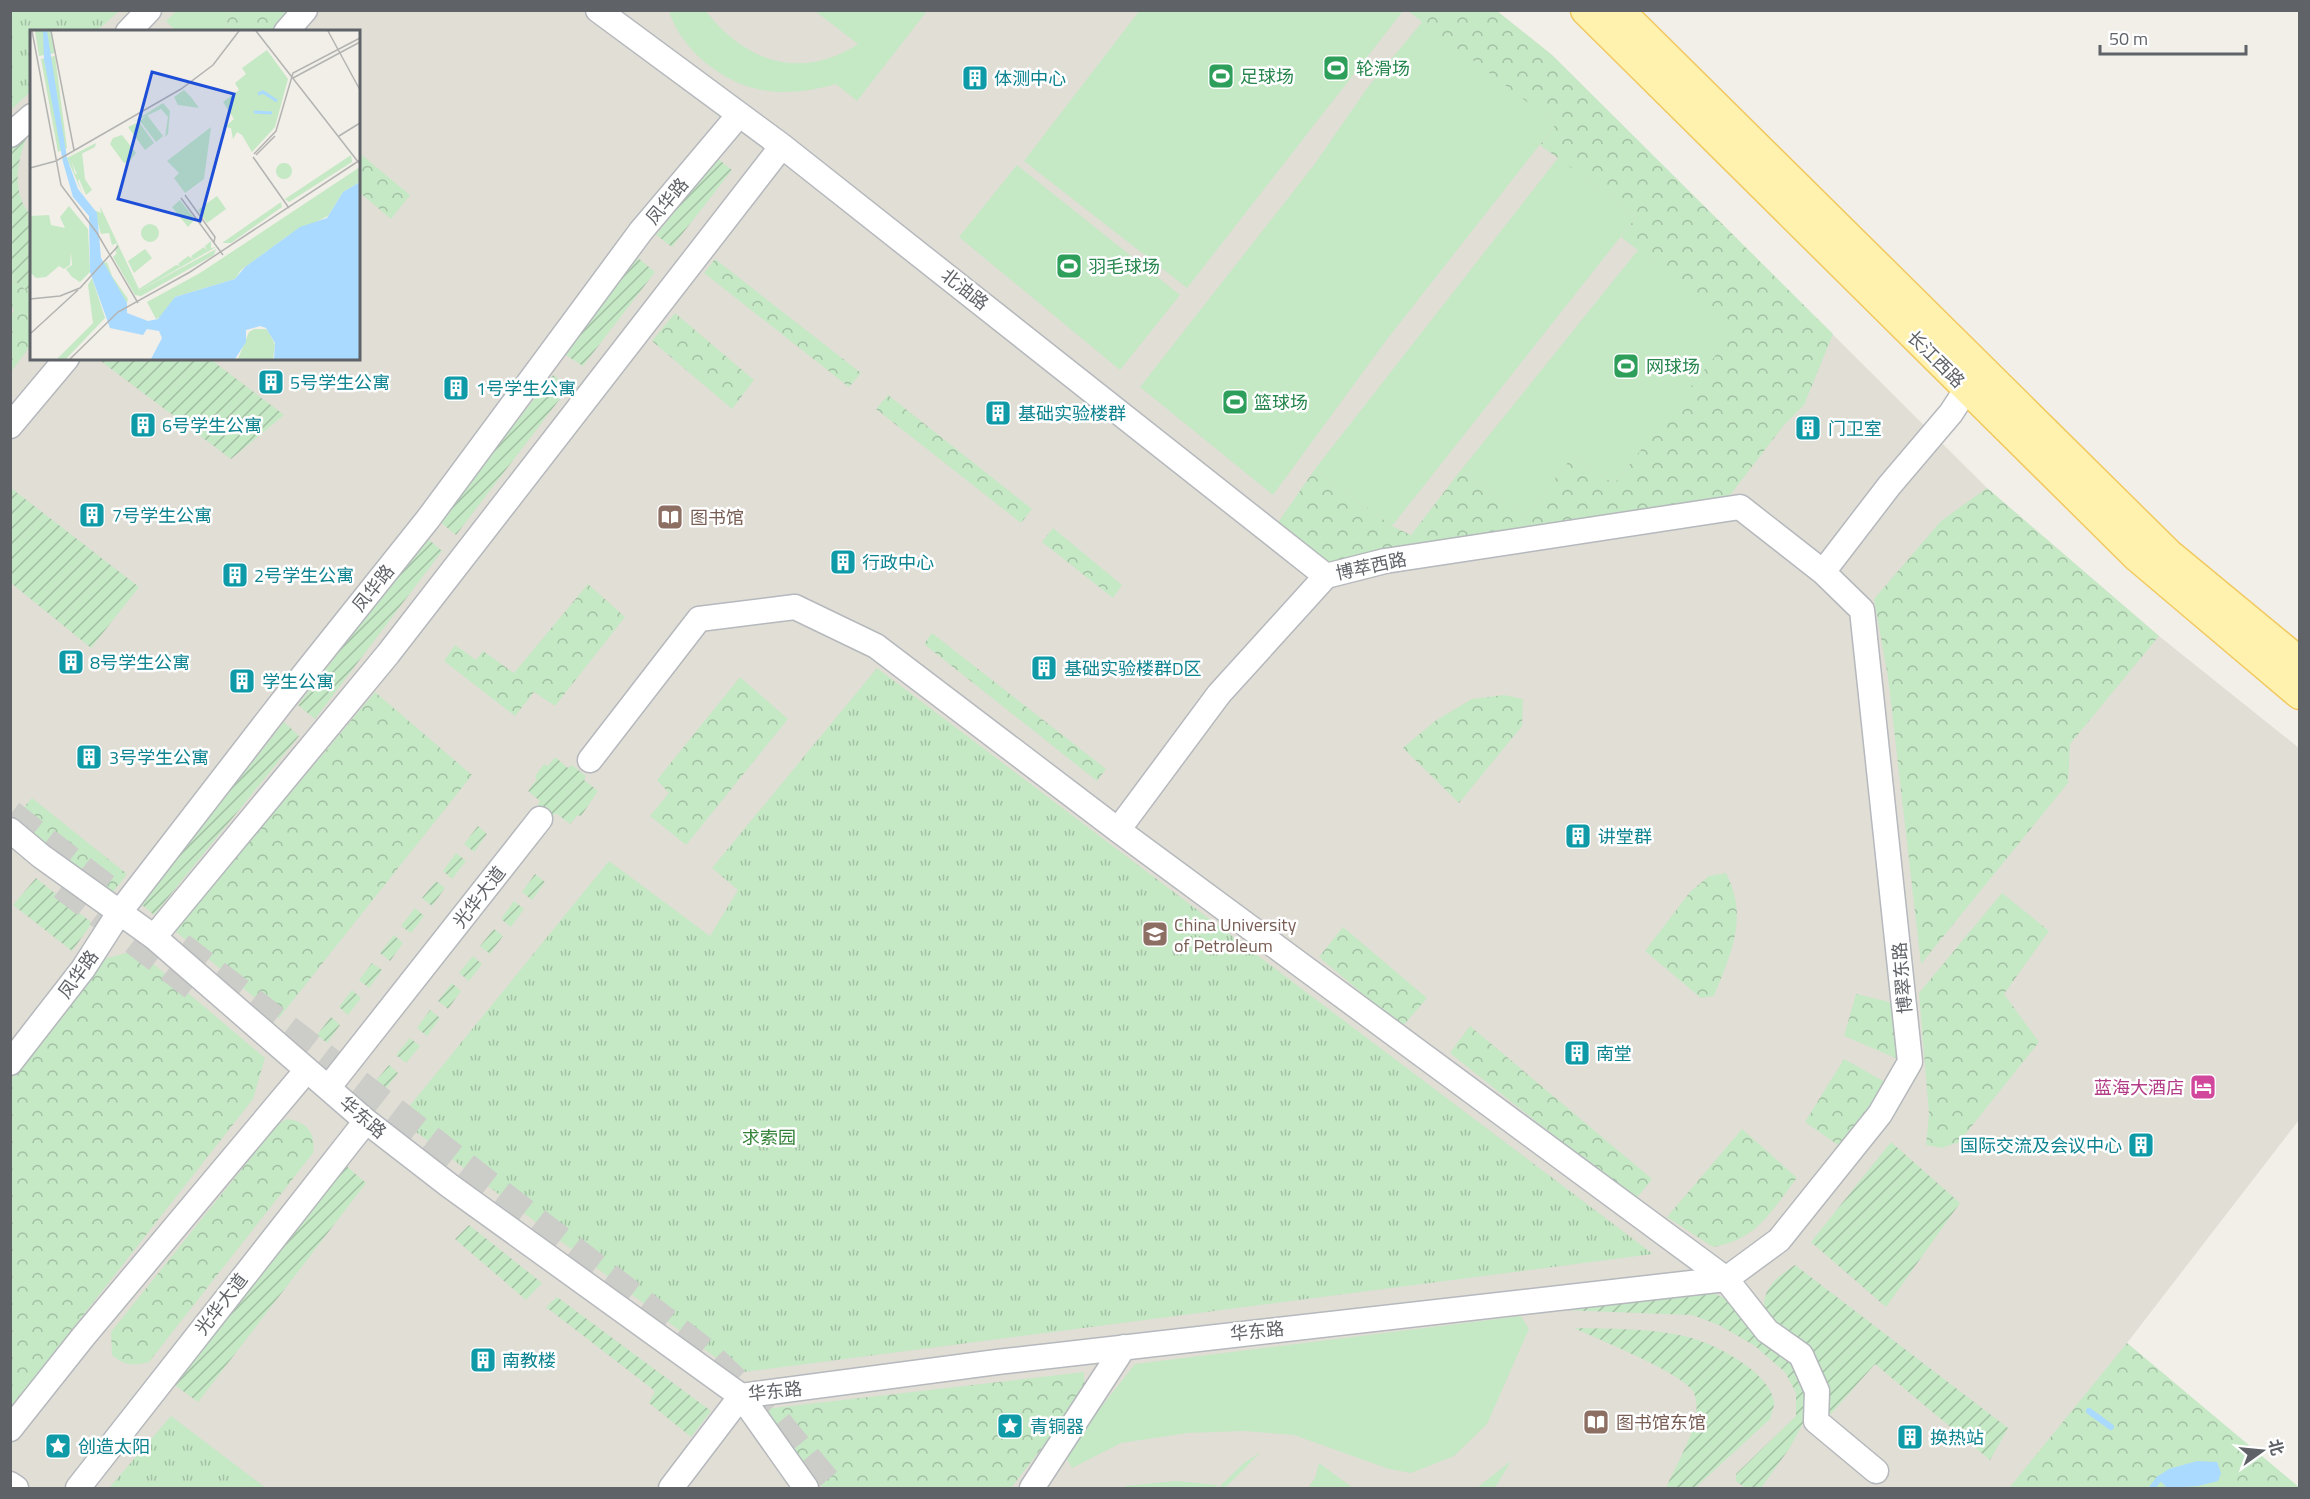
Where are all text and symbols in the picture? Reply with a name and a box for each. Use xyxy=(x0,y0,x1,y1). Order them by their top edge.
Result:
scale bar xyxy=(2100,18,2246,56)
text: 50 m xyxy=(2109,25,2148,52)
inset map xyxy=(30,30,360,360)
sports icon: 轮滑场 xyxy=(1321,53,1351,83)
place label: 轮滑场 xyxy=(1356,55,1410,82)
sports icon: 足球场 xyxy=(1206,61,1236,91)
building icon: 体测中心 xyxy=(960,63,990,93)
place label: 足球场 xyxy=(1240,63,1294,90)
place label: 体测中心 xyxy=(994,65,1066,92)
street label: 凤华路 xyxy=(639,172,695,230)
sports icon: 羽毛球场 xyxy=(1054,251,1084,281)
place label: 羽毛球场 xyxy=(1088,253,1160,280)
street label: 北油路 xyxy=(935,262,995,316)
street label: 长江西路 xyxy=(1901,324,1971,394)
sports icon: 网球场 xyxy=(1611,351,1641,381)
place label: 网球场 xyxy=(1646,353,1700,380)
building icon: 5号学生公寓 xyxy=(256,367,286,397)
place label: 5号学生公寓 xyxy=(290,369,390,396)
building icon: 1号学生公寓 xyxy=(441,373,471,403)
place label: 1号学生公寓 xyxy=(476,375,576,402)
sports icon: 篮球场 xyxy=(1220,387,1250,417)
place label: 篮球场 xyxy=(1254,389,1308,416)
building icon: 基础实验楼群 xyxy=(983,398,1013,428)
place label: 基础实验楼群 xyxy=(1018,400,1126,427)
building icon: 6号学生公寓 xyxy=(128,410,158,440)
place label: 6号学生公寓 xyxy=(162,412,262,439)
building icon: 门卫室 xyxy=(1793,413,1823,443)
place label: 门卫室 xyxy=(1828,415,1882,442)
building icon: 7号学生公寓 xyxy=(77,500,107,530)
place label: 7号学生公寓 xyxy=(112,502,212,529)
library icon: 图书馆 xyxy=(655,502,685,532)
place label: 图书馆 xyxy=(690,504,744,531)
street label: 博萃西路 xyxy=(1333,545,1409,587)
building icon: 行政中心 xyxy=(828,547,858,577)
place label: 行政中心 xyxy=(862,549,934,576)
street label: 凤华路 xyxy=(346,559,400,617)
building icon: 2号学生公寓 xyxy=(220,560,250,590)
place label: 2号学生公寓 xyxy=(254,562,354,589)
building icon: 8号学生公寓 xyxy=(56,647,86,677)
place label: 8号学生公寓 xyxy=(90,649,190,676)
building icon: 基础实验楼群D区 xyxy=(1029,653,1059,683)
place label: 基础实验楼群D区 xyxy=(1064,655,1202,682)
building icon: 学生公寓 xyxy=(227,666,257,696)
place label: 学生公寓 xyxy=(262,668,334,695)
building icon: 3号学生公寓 xyxy=(74,742,104,772)
place label: 3号学生公寓 xyxy=(109,744,209,771)
building icon: 讲堂群 xyxy=(1563,821,1593,851)
place label: 讲堂群 xyxy=(1598,823,1652,850)
street label: 光华大道 xyxy=(446,860,512,934)
place label: China University of Petroleum xyxy=(1174,911,1297,959)
school or university icon: China University of Petroleum xyxy=(1140,919,1170,949)
street label: 博翠东路 xyxy=(1885,941,1919,1015)
street label: 凤华路 xyxy=(51,944,105,1004)
building icon: 南堂 xyxy=(1562,1038,1592,1068)
place label: 南堂 xyxy=(1596,1040,1632,1067)
hotel icon: 蓝海大酒店 xyxy=(2188,1072,2218,1102)
place label: 蓝海大酒店 xyxy=(2094,1074,2184,1101)
street label: 华东路 xyxy=(334,1089,392,1145)
park label: 求索园 xyxy=(742,1124,796,1151)
building icon: 国际交流及会议中心 xyxy=(2126,1130,2156,1160)
place label: 国际交流及会议中心 xyxy=(1960,1132,2122,1159)
street label: 光华大道 xyxy=(188,1267,254,1341)
street label: 华东路 xyxy=(1229,1315,1285,1347)
building icon: 南教楼 xyxy=(468,1345,498,1375)
place label: 南教楼 xyxy=(502,1347,556,1374)
street label: 华东路 xyxy=(747,1375,803,1407)
library icon: 图书馆东馆 xyxy=(1581,1407,1611,1437)
place label: 图书馆东馆 xyxy=(1616,1409,1706,1436)
place icon: 青铜器 xyxy=(995,1411,1025,1441)
place label: 青铜器 xyxy=(1030,1413,1084,1440)
north arrow xyxy=(2232,1421,2292,1481)
building icon: 换热站 xyxy=(1895,1422,1925,1452)
place label: 换热站 xyxy=(1930,1424,1984,1451)
place icon: 创造太阳 xyxy=(43,1431,73,1461)
place label: 创造太阳 xyxy=(78,1433,150,1460)
text: 北 xyxy=(2263,1436,2290,1458)

